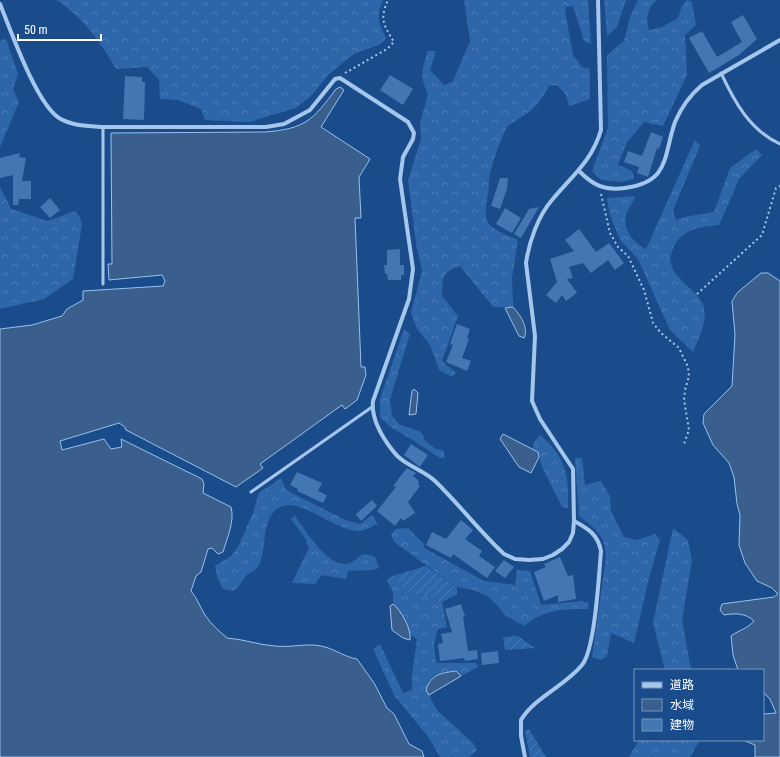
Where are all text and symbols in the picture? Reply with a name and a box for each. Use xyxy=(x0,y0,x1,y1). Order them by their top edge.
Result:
scale bar xyxy=(18,16,101,42)
text: 50 m xyxy=(24,23,48,37)
legend xyxy=(634,669,764,741)
text: 道路 xyxy=(670,678,694,692)
text: 水域 xyxy=(670,698,694,712)
text: 建物 xyxy=(670,718,694,732)

